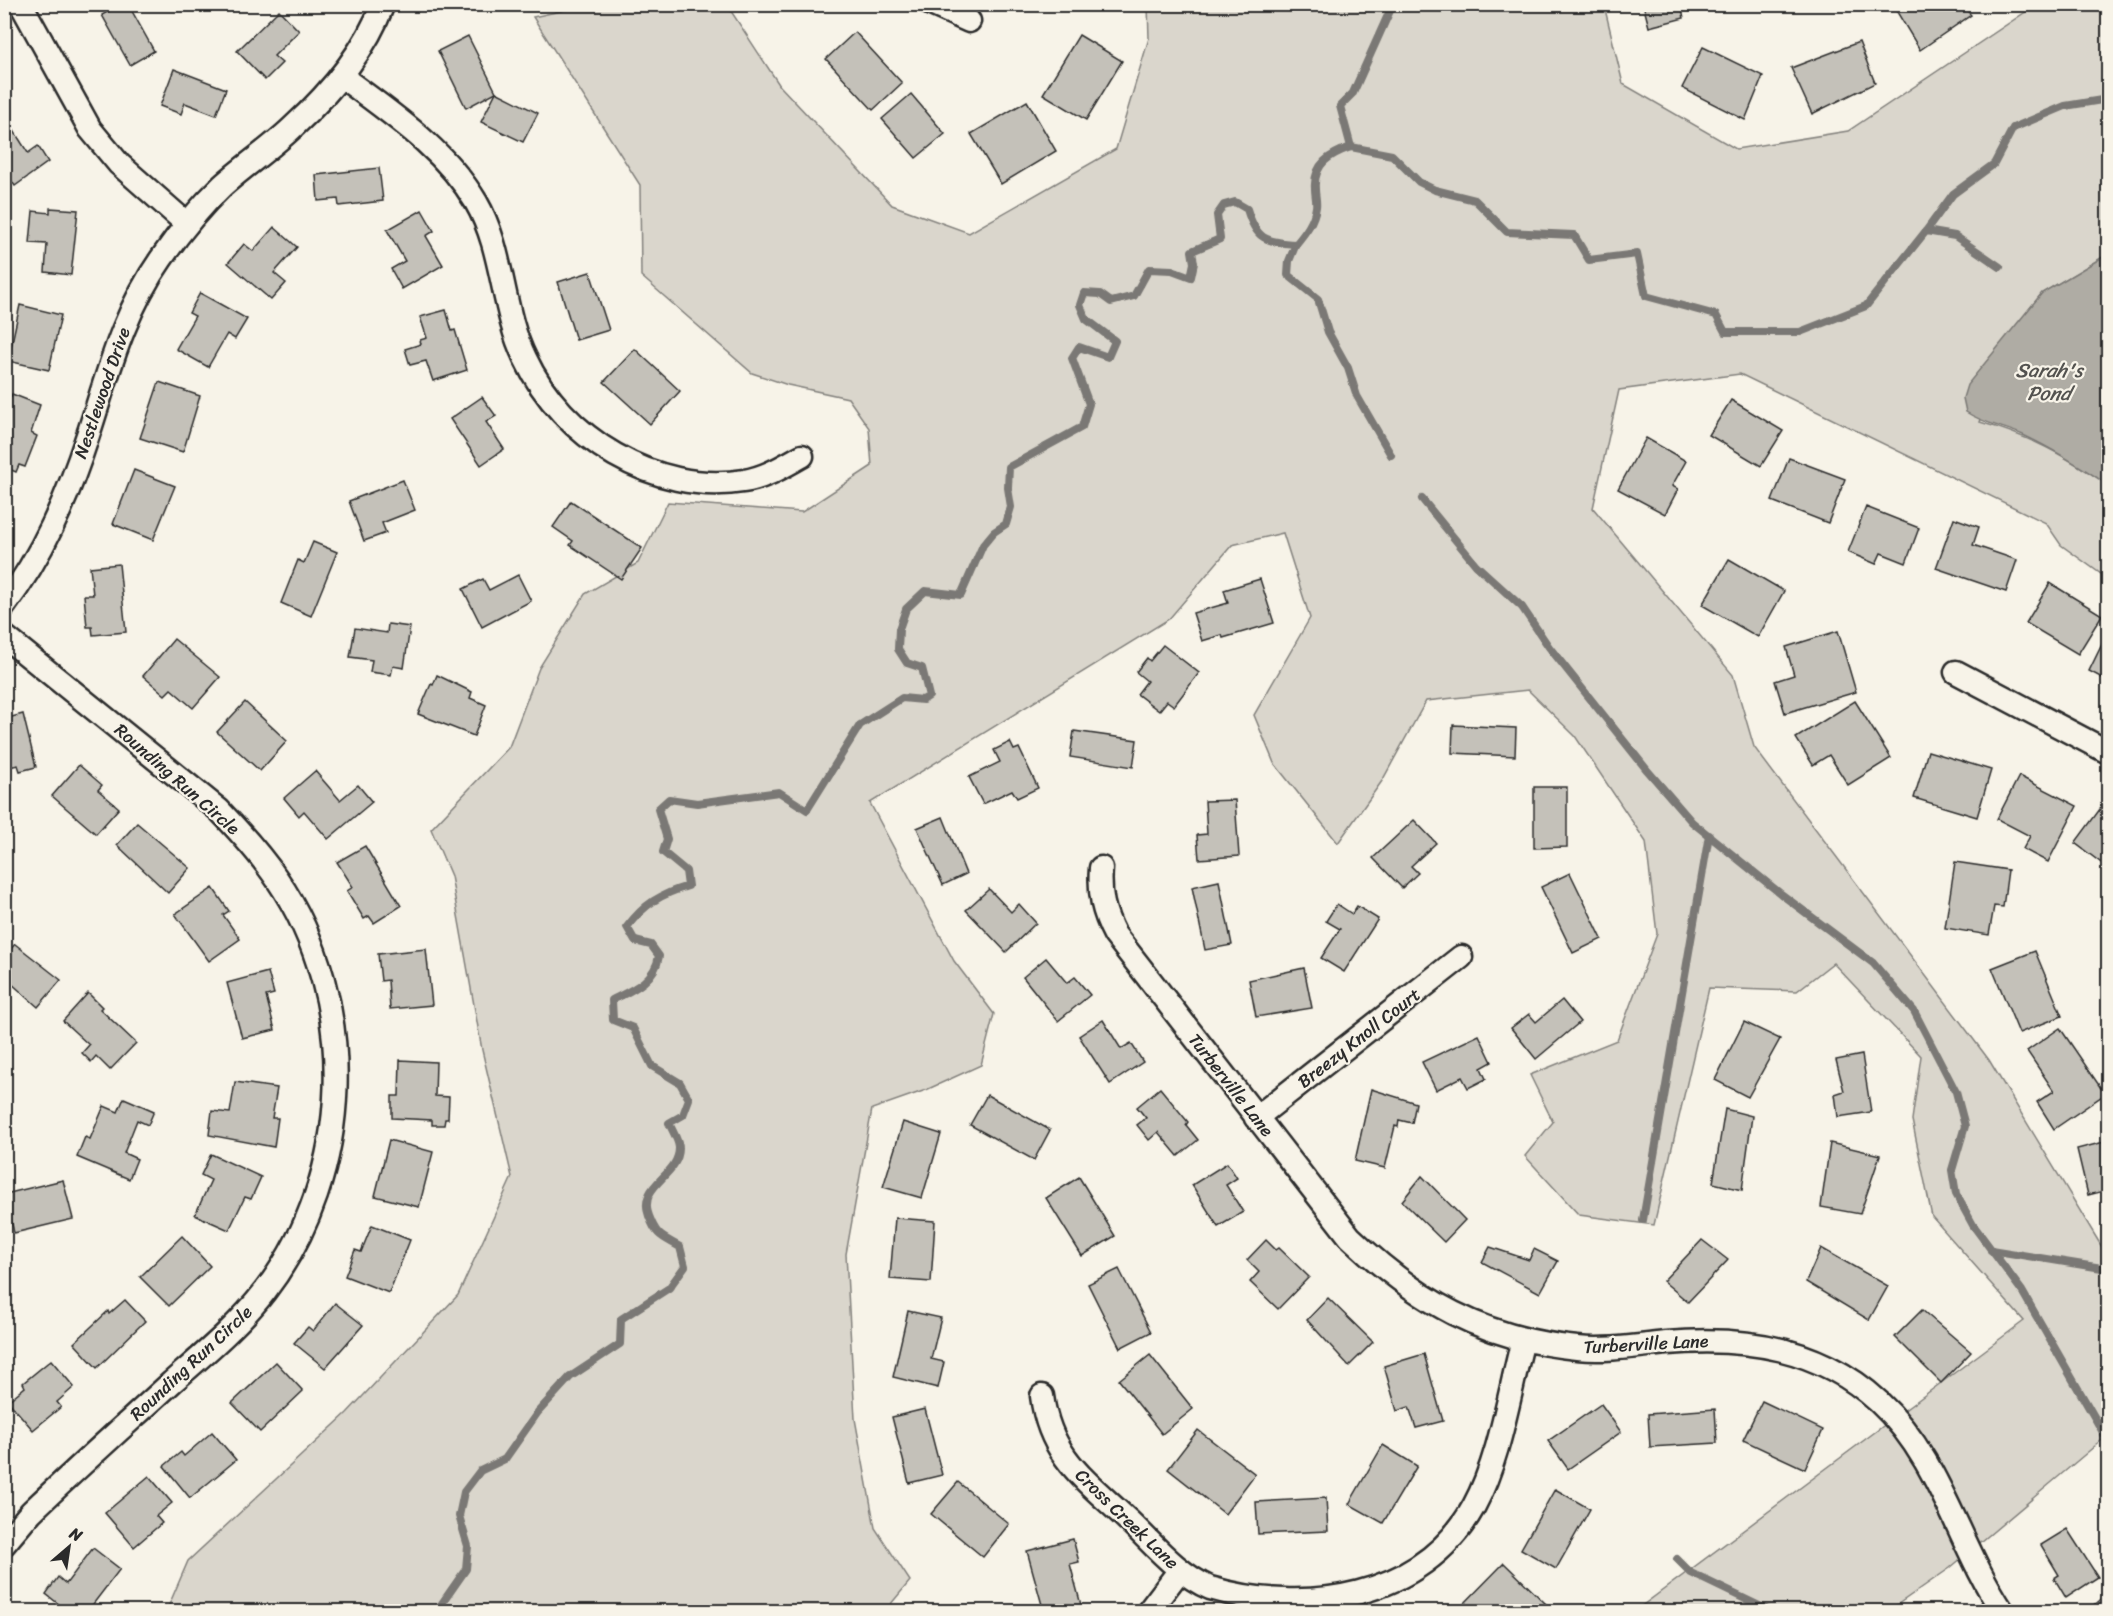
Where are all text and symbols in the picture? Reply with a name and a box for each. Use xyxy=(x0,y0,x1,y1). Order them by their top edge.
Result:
street label: Nestlewood Drive xyxy=(65,323,140,463)
water label: Sarah's Pond xyxy=(2015,353,2085,411)
street label: Rounding Run Circle xyxy=(107,715,248,843)
street label: Breezy Knoll Court xyxy=(1290,979,1428,1097)
street label: Turberville Lane xyxy=(1180,1026,1282,1144)
street label: Rounding Run Circle xyxy=(122,1297,260,1429)
street label: Turberville Lane xyxy=(1583,1325,1710,1363)
street label: Cross Creek Lane xyxy=(1067,1461,1187,1577)
north arrow xyxy=(39,1517,99,1577)
text: N xyxy=(63,1518,89,1550)

